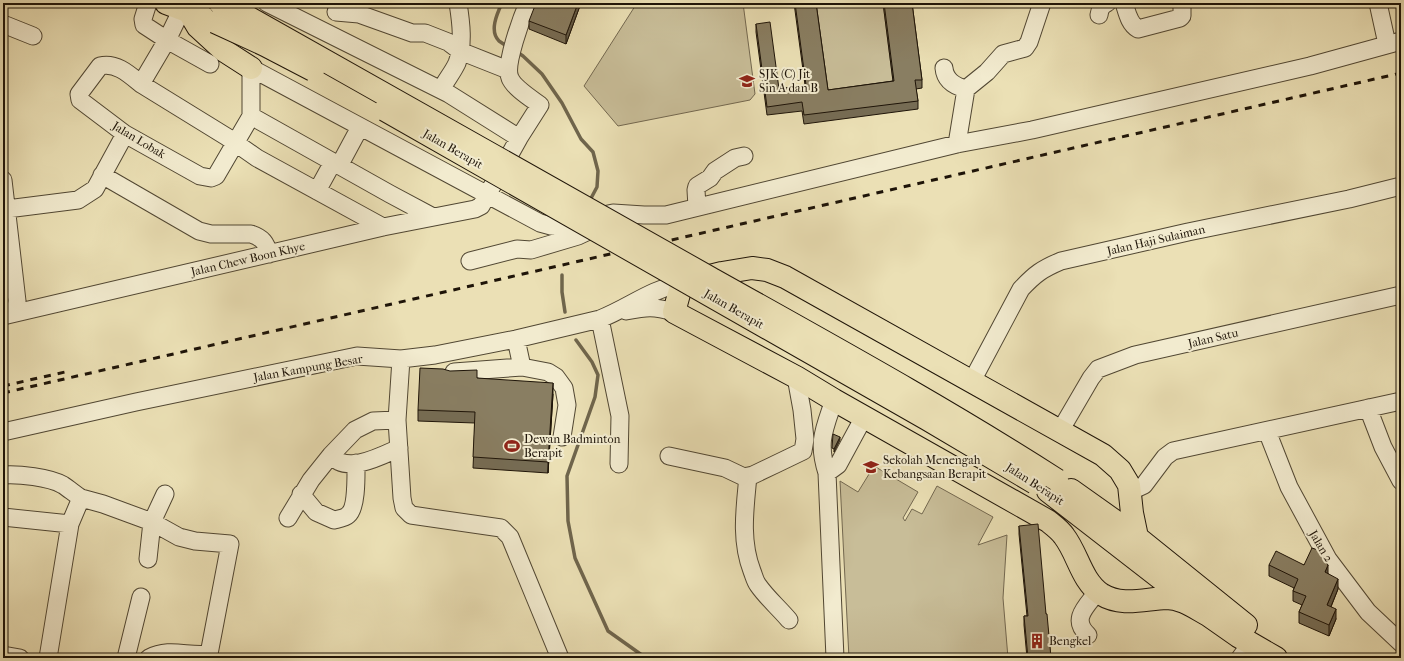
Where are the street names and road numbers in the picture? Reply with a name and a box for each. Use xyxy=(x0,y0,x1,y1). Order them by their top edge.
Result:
street label: Jalan Lobak xyxy=(109,118,169,162)
street label: Jalan Berapit xyxy=(420,126,486,172)
street label: Jalan Haji Sulaiman xyxy=(1105,222,1206,258)
street label: Jalan Chew Boon Khye xyxy=(189,239,307,279)
street label: Jalan Berapit xyxy=(701,286,767,332)
street label: Jalan Satu xyxy=(1186,325,1240,351)
street label: Jalan Kampung Besar xyxy=(251,351,365,385)
street label: Jalan Berapit xyxy=(1002,459,1067,508)
street label: Jalan 2 xyxy=(1306,527,1336,564)

